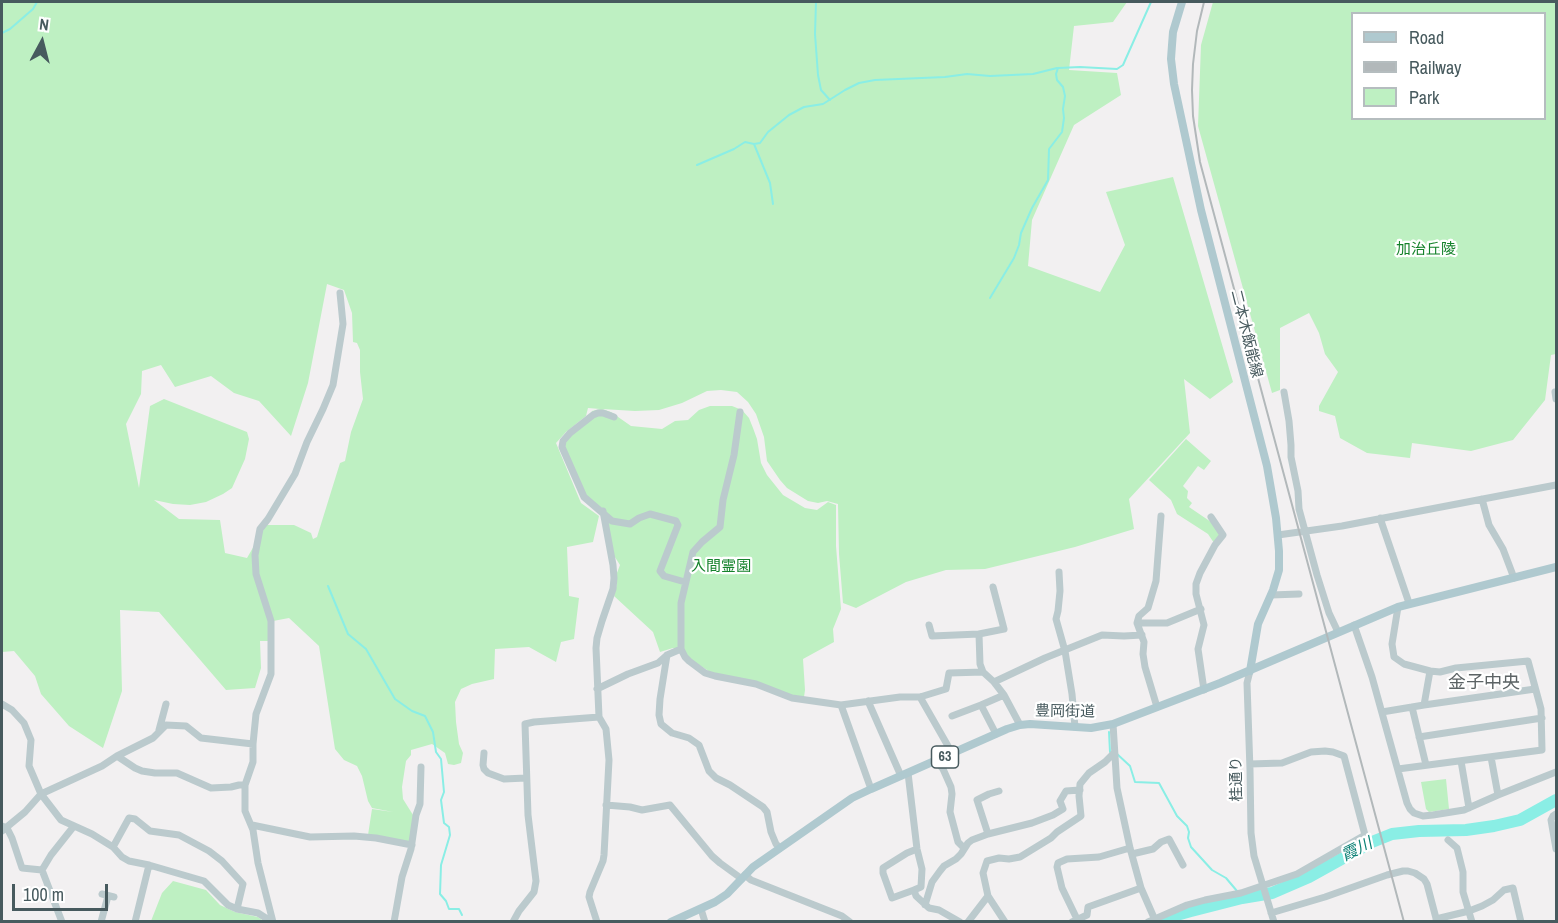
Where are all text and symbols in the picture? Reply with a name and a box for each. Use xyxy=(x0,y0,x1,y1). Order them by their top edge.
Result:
north arrow xyxy=(12,12,72,72)
legend xyxy=(1351,12,1546,120)
text: N xyxy=(38,13,50,36)
text: Road xyxy=(1409,25,1444,50)
text: Railway xyxy=(1409,55,1462,80)
text: Park xyxy=(1409,85,1439,110)
park label: 加治丘陵 xyxy=(1396,241,1456,259)
street label: 二本木飯能線 xyxy=(1226,288,1266,380)
park label: 入間霊園 xyxy=(691,558,751,576)
district label: 金子中央 xyxy=(1448,672,1520,694)
street label: 豊岡街道 xyxy=(1035,702,1095,722)
road number: 63 xyxy=(932,746,958,768)
street label: 桂通り xyxy=(1228,756,1246,802)
water label: 霞川 xyxy=(1338,834,1376,866)
scale bar xyxy=(15,872,111,910)
text: 100 m xyxy=(23,882,64,907)

